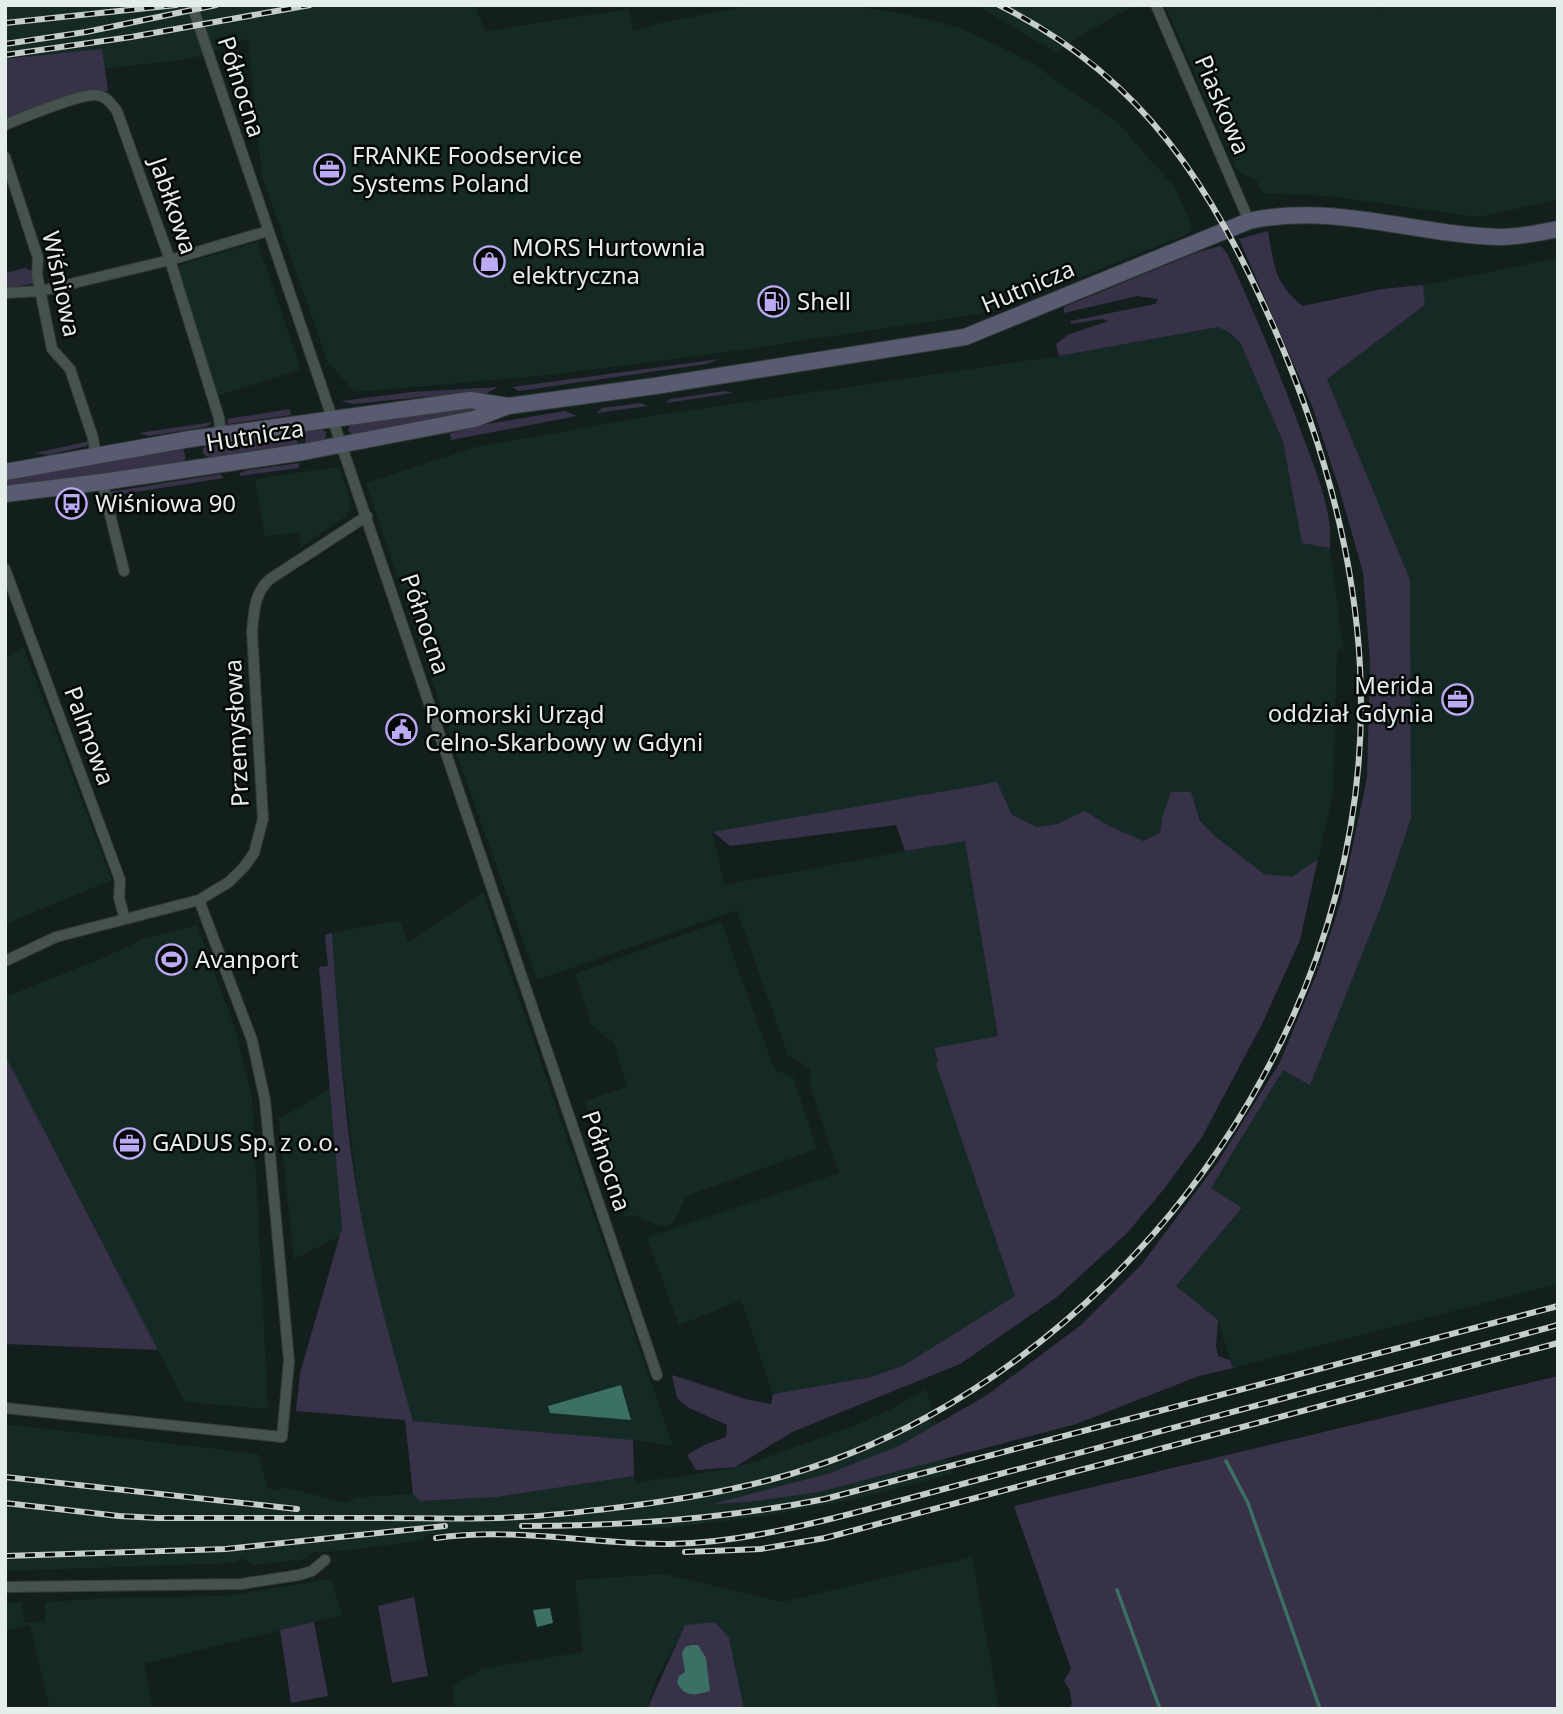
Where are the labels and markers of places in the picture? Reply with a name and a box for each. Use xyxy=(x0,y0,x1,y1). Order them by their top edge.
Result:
place label: FRANKE Foodservice Systems Poland xyxy=(352,138,582,199)
office icon: FRANKE Foodservice Systems Poland xyxy=(312,153,346,187)
place label: MORS Hurtownia elektryczna xyxy=(512,230,705,291)
shop icon: MORS Hurtownia elektryczna xyxy=(472,245,506,279)
place label: Shell xyxy=(797,284,851,317)
fuel station icon: Shell xyxy=(757,285,791,319)
place label: Wiśniowa 90 xyxy=(95,486,236,519)
bus stop icon: Wiśniowa 90 xyxy=(55,487,89,521)
place label: Merida oddział Gdynia xyxy=(1268,668,1434,729)
office icon: Merida oddział Gdynia xyxy=(1440,683,1474,717)
place label: Pomorski Urząd Celno-Skarbowy w Gdyni xyxy=(425,697,703,758)
public building icon: Pomorski Urząd Celno-Skarbowy w Gdyni xyxy=(385,712,419,746)
place label: Avanport xyxy=(195,942,299,975)
sports icon: Avanport xyxy=(155,943,189,977)
place label: GADUS Sp. z o.o. xyxy=(152,1125,339,1158)
office icon: GADUS Sp. z o.o. xyxy=(112,1126,146,1160)

